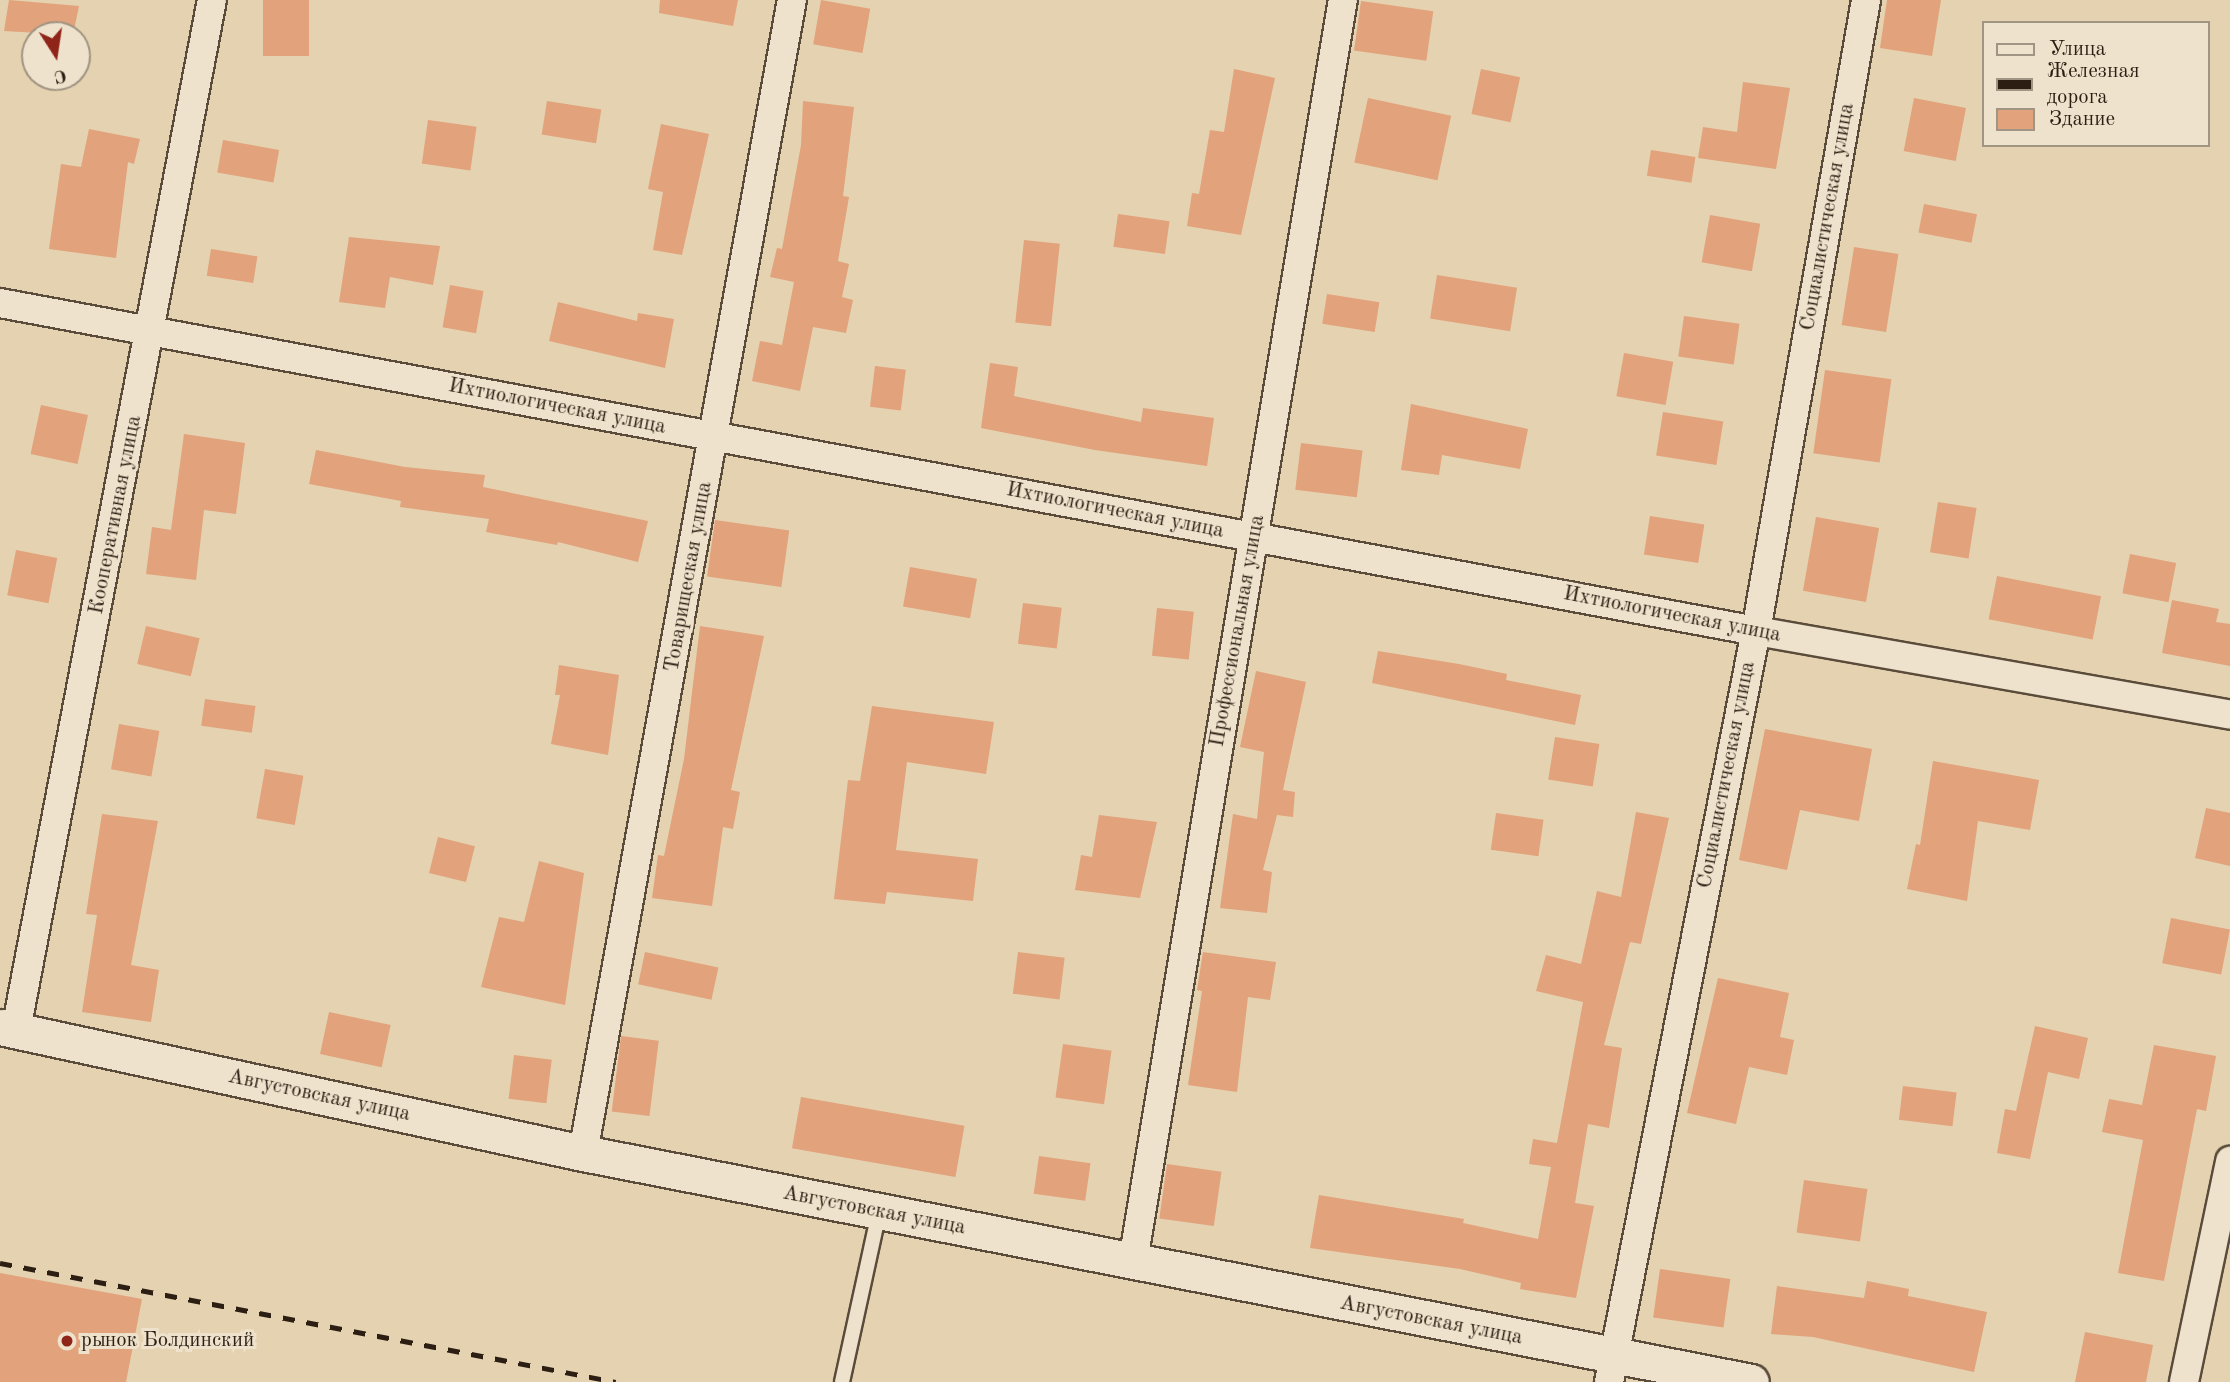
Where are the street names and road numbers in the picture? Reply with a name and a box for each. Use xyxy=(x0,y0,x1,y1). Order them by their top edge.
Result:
street label: Социалистическая улица xyxy=(1796,101,1860,333)
street label: Ихтиологическая улица xyxy=(446,374,668,440)
street label: Кооперативная улица xyxy=(84,413,148,617)
street label: Ихтиологическая улица xyxy=(1004,478,1226,544)
street label: Товарищеская улица xyxy=(660,480,718,674)
street label: Профессиональная улица xyxy=(1205,513,1271,749)
street label: Ихтиологическая улица xyxy=(1561,582,1783,648)
street label: Социалистическая улица xyxy=(1693,659,1761,891)
street label: Августовская улица xyxy=(226,1064,412,1128)
street label: Августовская улица xyxy=(781,1181,967,1241)
street label: Августовская улица xyxy=(1338,1291,1524,1351)

